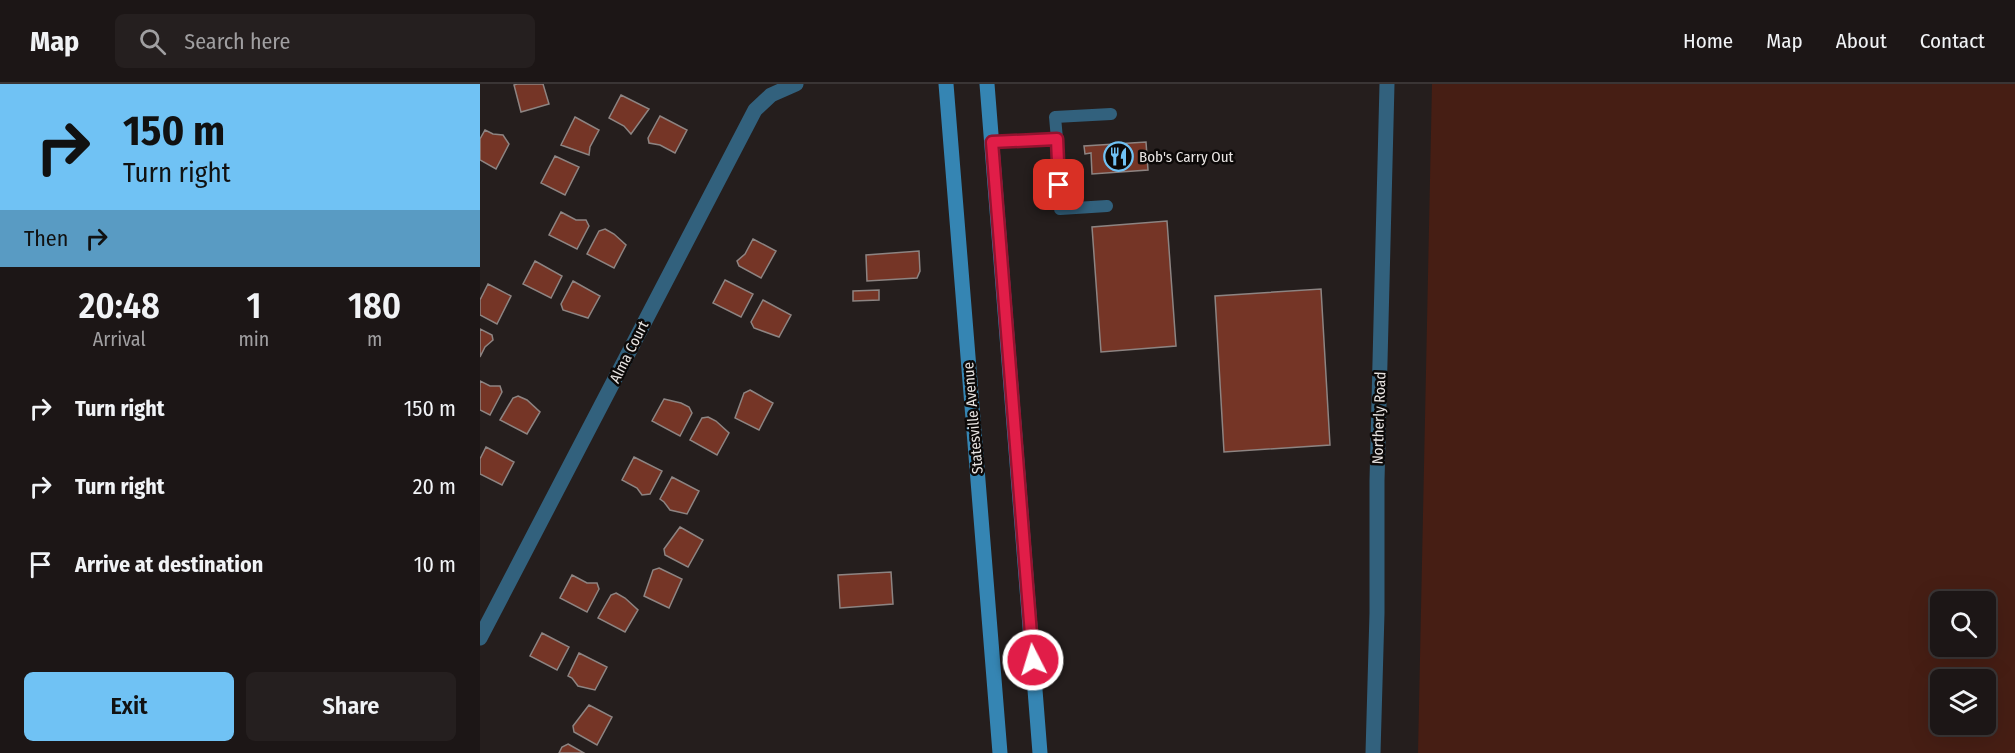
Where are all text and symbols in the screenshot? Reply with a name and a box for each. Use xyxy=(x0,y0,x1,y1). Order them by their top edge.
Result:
search box xyxy=(115,14,535,68)
text: Map xyxy=(30,25,79,58)
icon: search xyxy=(136,25,169,58)
text: Search here xyxy=(184,28,290,55)
text: Home xyxy=(1683,28,1733,54)
text: Map xyxy=(1766,28,1803,54)
text: About xyxy=(1836,28,1887,54)
text: Contact xyxy=(1920,28,1985,54)
text: 150 m xyxy=(123,106,225,156)
icon: right xyxy=(24,108,102,186)
restaurant icon: Bob's Carry Out xyxy=(1102,141,1134,173)
place label: Bob's Carry Out xyxy=(1139,148,1234,166)
text: Turn right xyxy=(123,157,231,189)
pin xyxy=(1033,159,1084,210)
icon: arrive xyxy=(1042,168,1075,201)
icon: right xyxy=(80,222,113,255)
text: Then xyxy=(24,225,68,252)
text: 20:48 xyxy=(79,284,160,328)
text: 1 xyxy=(246,284,261,328)
text: 180 xyxy=(348,284,401,328)
street label: Alma Court xyxy=(606,318,652,386)
text: Arrival xyxy=(93,327,146,351)
text: min xyxy=(238,327,269,351)
text: m xyxy=(367,327,382,351)
street label: Statesville Avenue xyxy=(959,361,987,475)
street label: Northerly Road xyxy=(1368,371,1390,465)
icon: right xyxy=(24,392,57,425)
text: Turn right xyxy=(75,395,164,422)
text: 150 m xyxy=(404,395,456,422)
icon: right xyxy=(24,470,57,503)
text: Turn right xyxy=(75,473,164,500)
text: 20 m xyxy=(413,473,456,500)
icon: arrive xyxy=(24,548,57,581)
text: Arrive at destination xyxy=(75,551,263,578)
text: 10 m xyxy=(414,551,456,578)
map controls xyxy=(1930,591,1996,735)
button: search xyxy=(1930,591,1996,657)
position arrow xyxy=(1001,628,1065,692)
button: layers xyxy=(1930,669,1996,735)
button: Exit xyxy=(24,672,234,741)
button: Share xyxy=(246,672,456,741)

